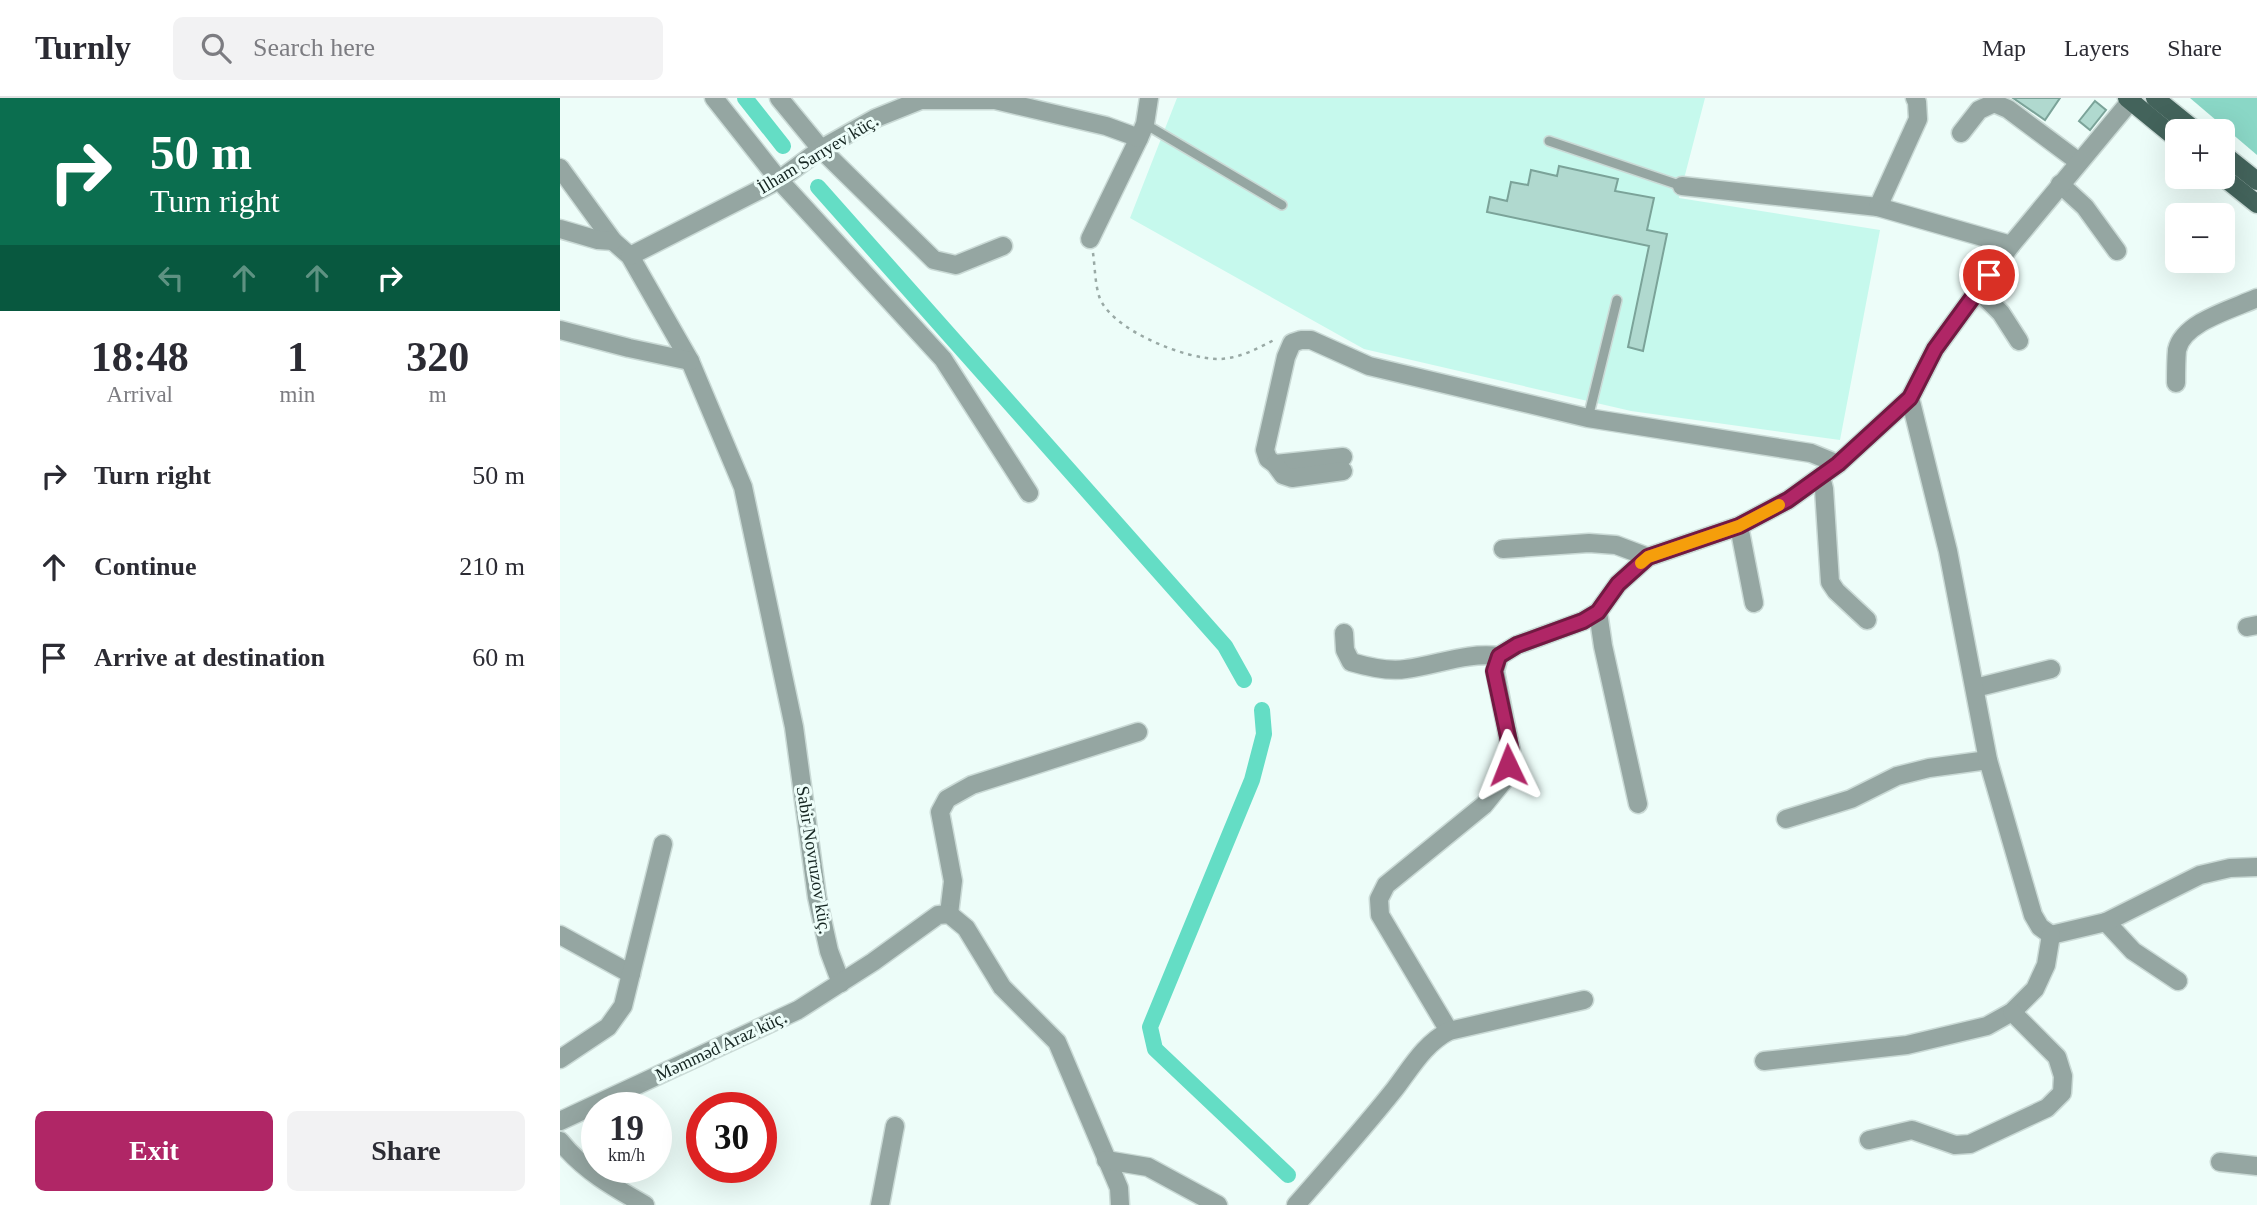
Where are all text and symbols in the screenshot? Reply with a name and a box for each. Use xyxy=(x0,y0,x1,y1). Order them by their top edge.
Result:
search box xyxy=(173,17,663,80)
icon: search xyxy=(197,29,235,67)
text: Turnly xyxy=(35,30,131,66)
text: Search here xyxy=(253,33,375,62)
text: Map xyxy=(1982,35,2026,61)
text: Layers xyxy=(2064,35,2129,61)
text: Share xyxy=(2167,35,2222,61)
street label: İlham Sarıyev küç. xyxy=(754,110,882,198)
map controls xyxy=(2165,119,2235,273)
button: + xyxy=(2165,119,2235,189)
text: 50 m xyxy=(150,125,252,180)
icon: right xyxy=(35,126,126,217)
text: Turn right xyxy=(150,183,280,219)
button: − xyxy=(2165,203,2235,273)
pin xyxy=(1959,245,2019,305)
icon: arrive xyxy=(1970,256,2008,294)
icon: left xyxy=(152,259,190,297)
icon: ahead xyxy=(225,259,263,297)
icon: ahead xyxy=(298,259,336,297)
icon: right xyxy=(371,259,409,297)
text: 18:48 xyxy=(91,334,189,380)
text: 1 xyxy=(287,334,308,380)
text: 320 xyxy=(406,334,469,380)
text: Arrival xyxy=(107,382,173,407)
text: min xyxy=(280,382,315,407)
text: m xyxy=(429,382,447,407)
icon: right xyxy=(35,457,73,495)
text: Turn right xyxy=(94,461,211,490)
text: 50 m xyxy=(472,461,525,490)
icon: ahead xyxy=(35,548,73,586)
text: Continue xyxy=(94,552,197,581)
text: 210 m xyxy=(459,552,525,581)
icon: arrive xyxy=(35,639,73,677)
text: Arrive at destination xyxy=(94,643,325,672)
text: 60 m xyxy=(472,643,525,672)
position arrow xyxy=(1471,728,1545,802)
street label: Sabir Novruzov küç. xyxy=(792,785,836,935)
street label: Məmməd Araz küç. xyxy=(652,1007,790,1085)
speed limit sign: 30 xyxy=(686,1092,777,1183)
text: 19 xyxy=(609,1109,644,1148)
button: Exit xyxy=(35,1111,273,1191)
button: Share xyxy=(287,1111,525,1191)
text: km/h xyxy=(608,1145,645,1165)

